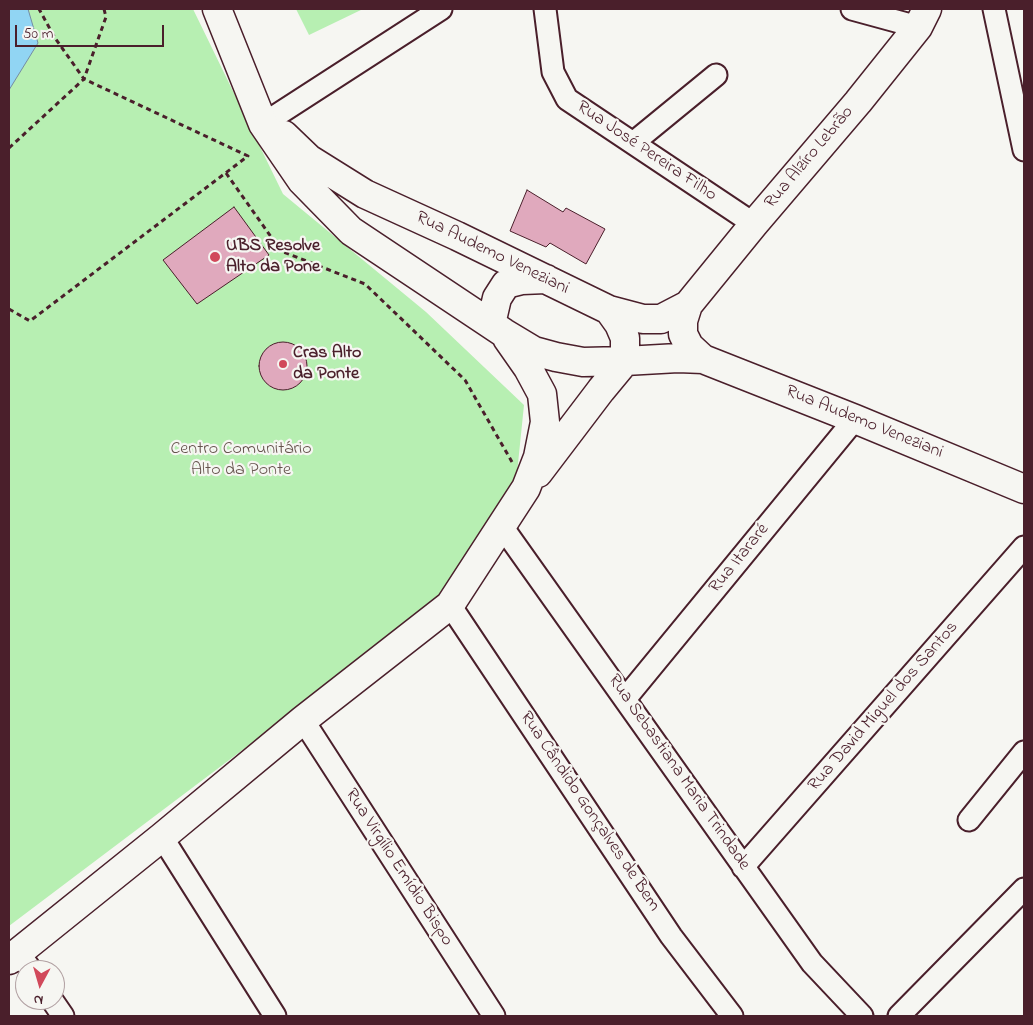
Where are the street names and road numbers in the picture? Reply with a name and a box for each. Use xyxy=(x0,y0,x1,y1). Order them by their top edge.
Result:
street label: Rua José Pereira Filho xyxy=(572,97,720,207)
street label: Rua Alzíro Lebrão xyxy=(761,102,859,214)
street label: Rua Audemo Veneziani xyxy=(412,208,572,300)
street label: Rua Audemo Veneziani xyxy=(782,382,946,464)
street label: Rua Itararé xyxy=(705,520,775,598)
street label: Rua David Miguel dos Santos xyxy=(804,618,964,796)
street label: Rua Sebastiana Maria Trindade xyxy=(602,671,754,875)
street label: Rua Cândido Gonçalves de Bem xyxy=(514,708,664,916)
street label: Rua Virgílio Emídio Bispo xyxy=(339,785,457,951)

